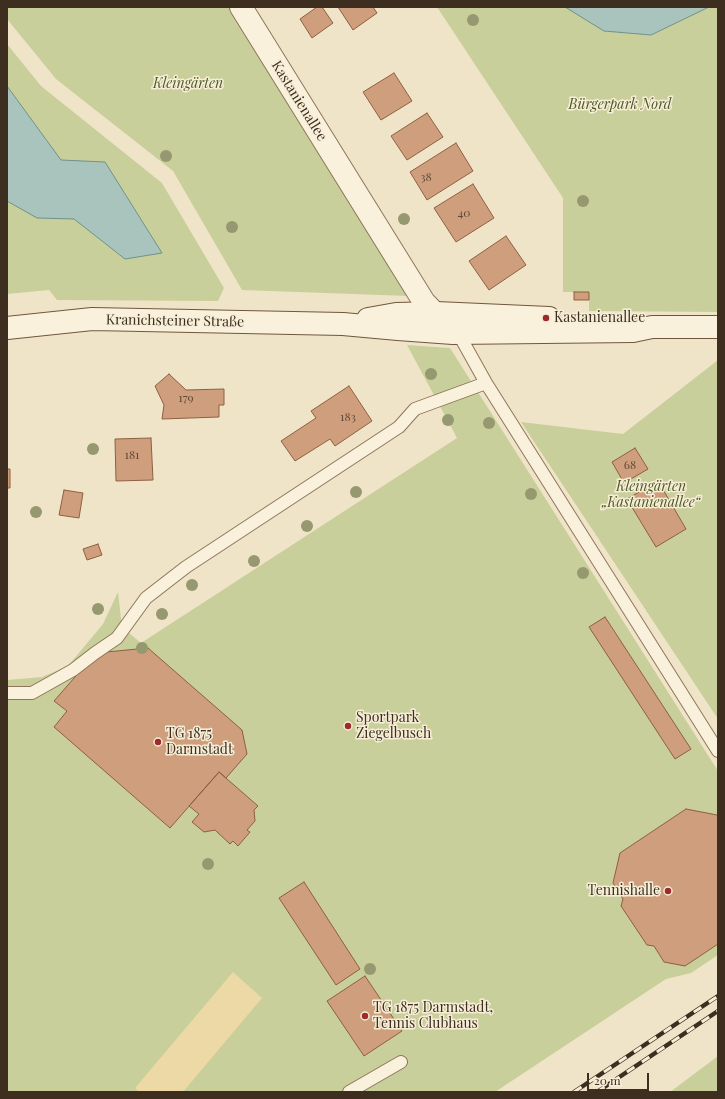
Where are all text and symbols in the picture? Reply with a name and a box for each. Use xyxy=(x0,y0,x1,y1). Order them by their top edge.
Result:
street label: Kastanienallee xyxy=(268,58,330,144)
park label: Kleingärten xyxy=(153,76,223,92)
park label: Bürgerpark Nord xyxy=(569,97,671,113)
house number: 38 xyxy=(420,170,432,184)
house number: 40 xyxy=(457,206,471,220)
place label: Kastanienallee xyxy=(554,310,645,326)
street label: Kranichsteiner Straße xyxy=(106,311,244,331)
marker: Kastanienallee xyxy=(541,313,551,323)
house number: 179 xyxy=(178,391,194,405)
house number: 183 xyxy=(340,410,356,424)
house number: 181 xyxy=(124,448,140,462)
house number: 68 xyxy=(624,458,636,472)
park label: Kleingärten „Kastanienallee“ xyxy=(602,479,700,512)
place label: Sportpark Ziegelbusch xyxy=(356,710,431,742)
marker: Sportpark Ziegelbusch xyxy=(343,721,353,731)
place label: TG 1875 Darmstadt xyxy=(166,726,233,758)
marker: TG 1875 Darmstadt xyxy=(153,737,163,747)
place label: Tennishalle xyxy=(588,883,660,899)
marker: Tennishalle xyxy=(663,886,673,896)
place label: TG 1875 Darmstadt, Tennis Clubhaus xyxy=(373,1000,493,1032)
marker: TG 1875 Darmstadt, Tennis Clubhaus xyxy=(360,1011,370,1021)
scale bar xyxy=(589,1065,651,1091)
text: 20 m xyxy=(594,1072,621,1088)

